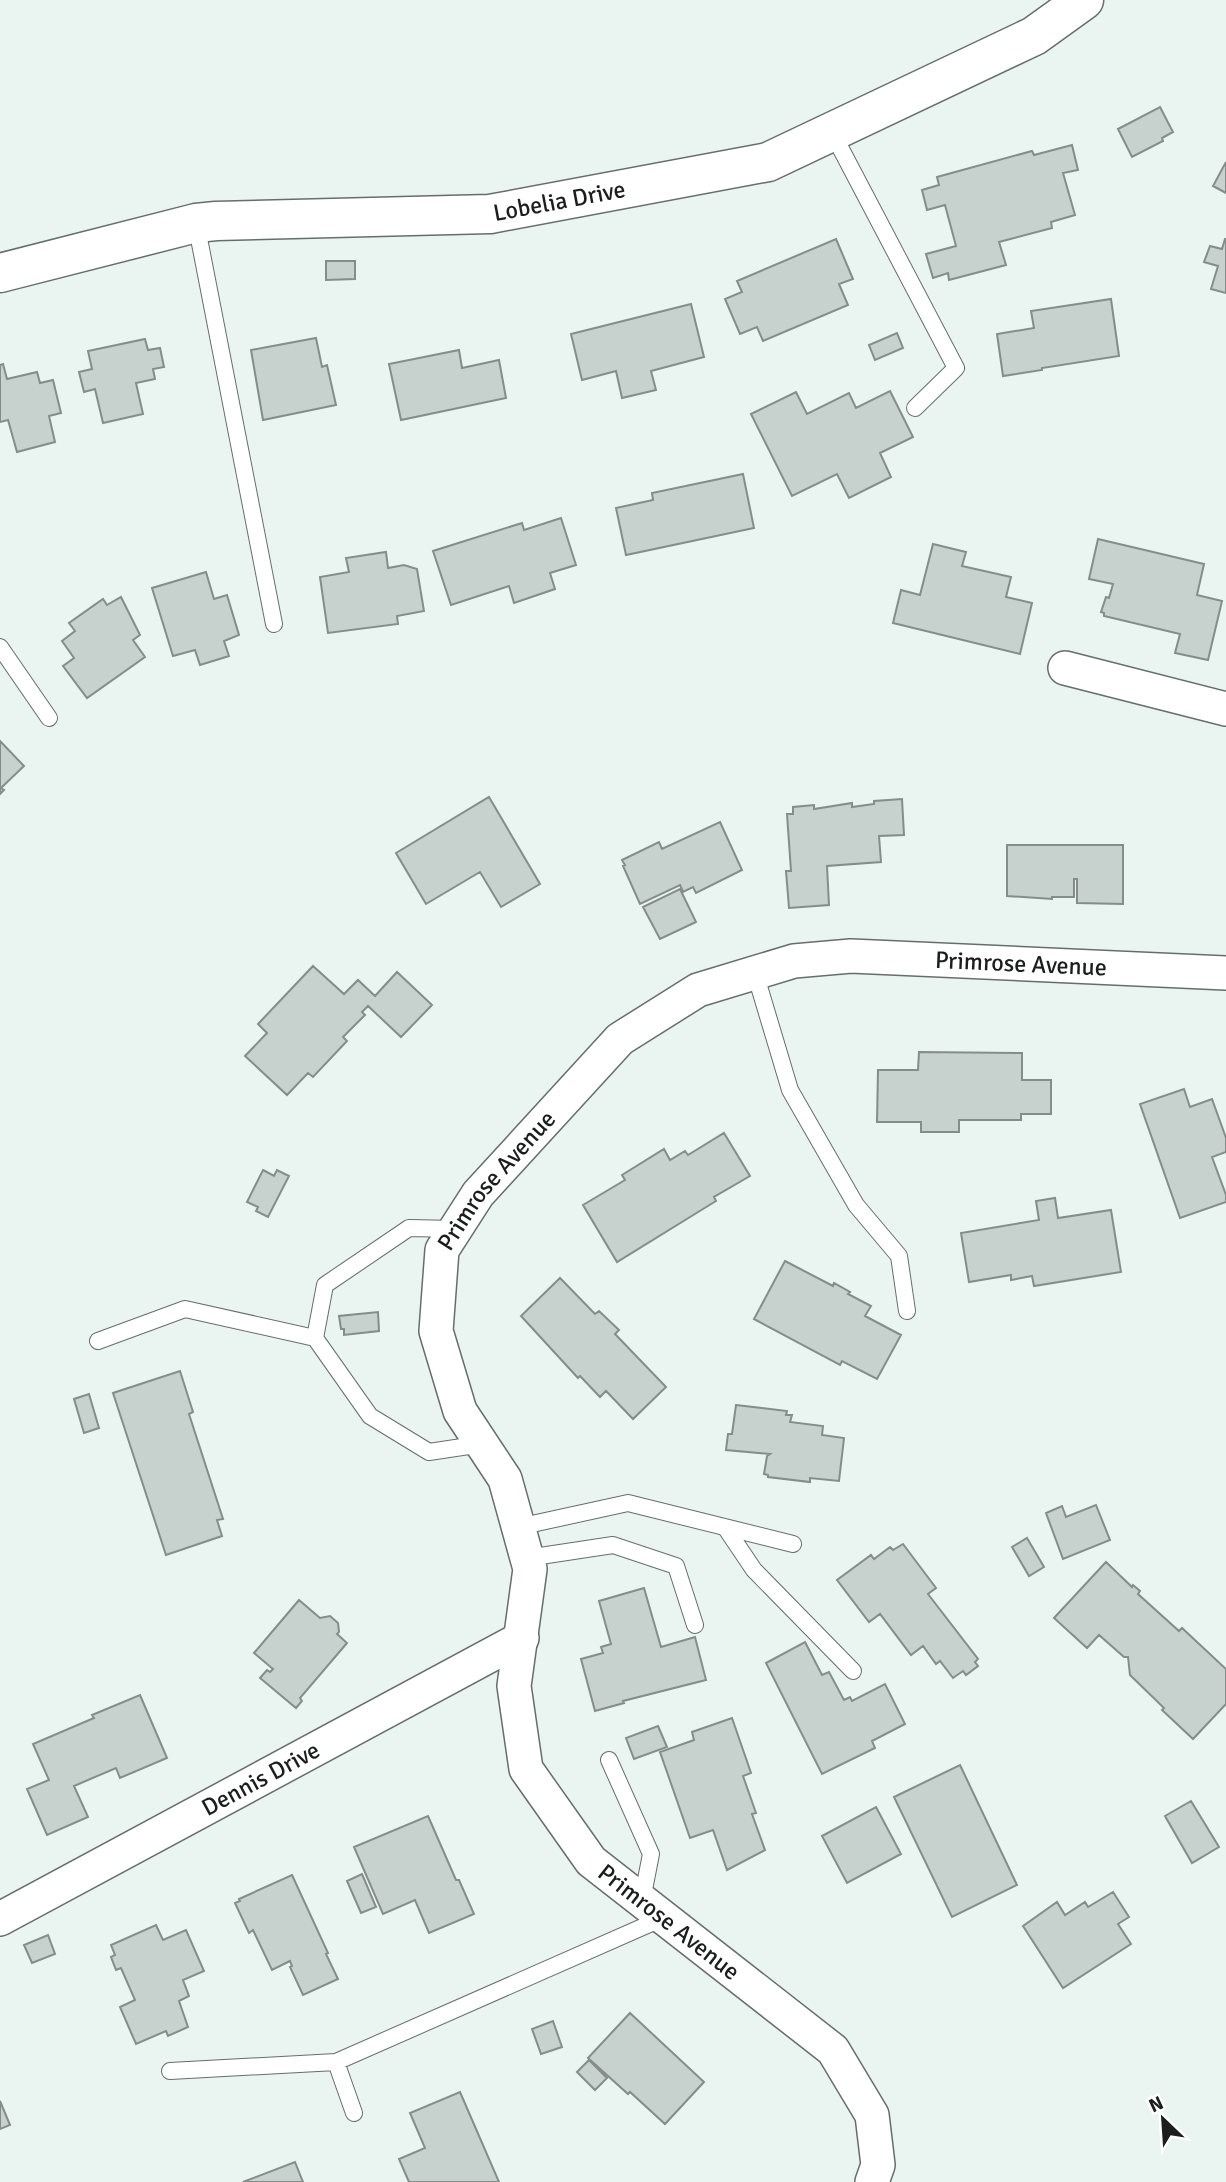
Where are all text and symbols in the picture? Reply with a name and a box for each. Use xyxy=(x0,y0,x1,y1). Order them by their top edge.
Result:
street label: Lobelia Drive xyxy=(491,174,628,228)
street label: Primrose Avenue xyxy=(934,945,1107,983)
street label: Primrose Avenue xyxy=(431,1104,562,1256)
street label: Dennis Drive xyxy=(196,1735,325,1823)
street label: Primrose Avenue xyxy=(592,1857,746,1987)
north arrow xyxy=(1128,2084,1198,2154)
text: N xyxy=(1145,2091,1167,2118)

